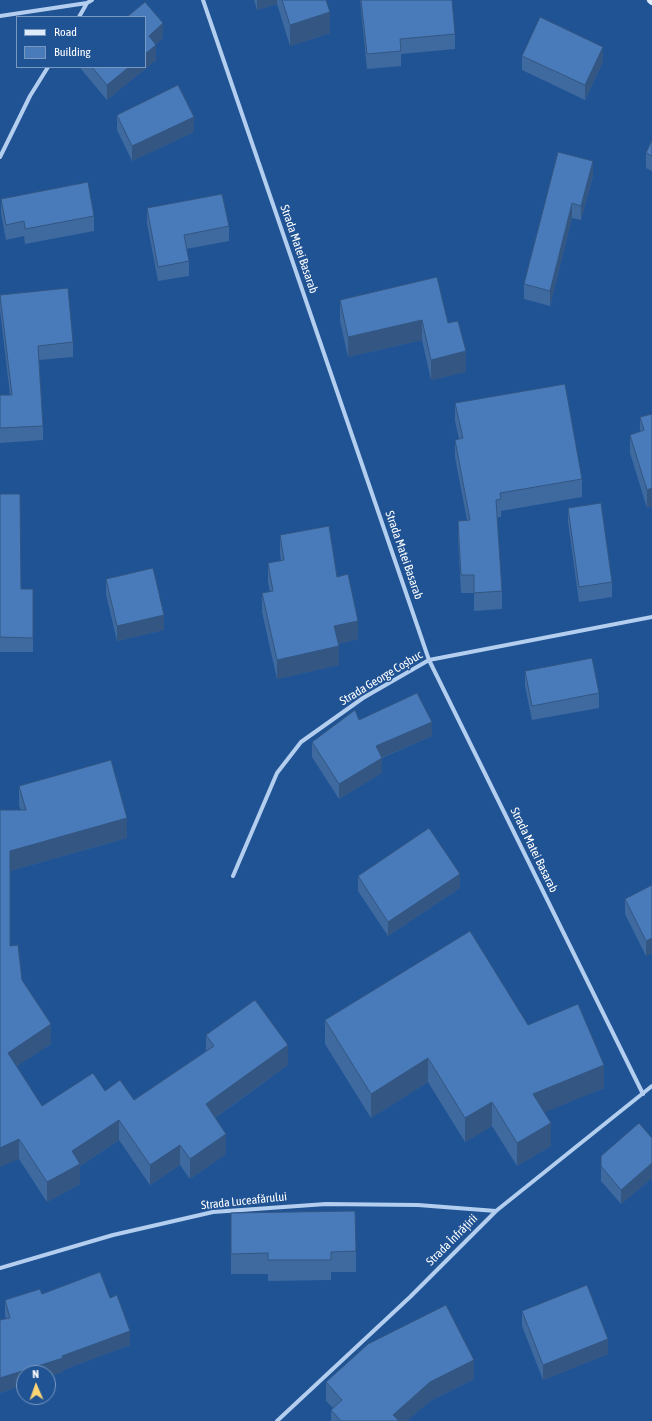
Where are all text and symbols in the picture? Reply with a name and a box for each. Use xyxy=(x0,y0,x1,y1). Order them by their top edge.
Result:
legend xyxy=(16,16,146,68)
text: Road xyxy=(54,25,77,39)
text: Building xyxy=(54,45,91,59)
street label: Strada Matei Basarab xyxy=(277,203,321,295)
street label: Strada Matei Basarab xyxy=(382,509,426,601)
street label: Strada George Coșbuc xyxy=(337,648,425,708)
street label: Strada Matei Basarab xyxy=(507,805,561,895)
street label: Strada Luceafărului xyxy=(200,1189,288,1213)
street label: Strada Înfrățirii xyxy=(423,1211,481,1269)
north arrow xyxy=(16,1365,56,1405)
text: N xyxy=(32,1368,39,1380)

